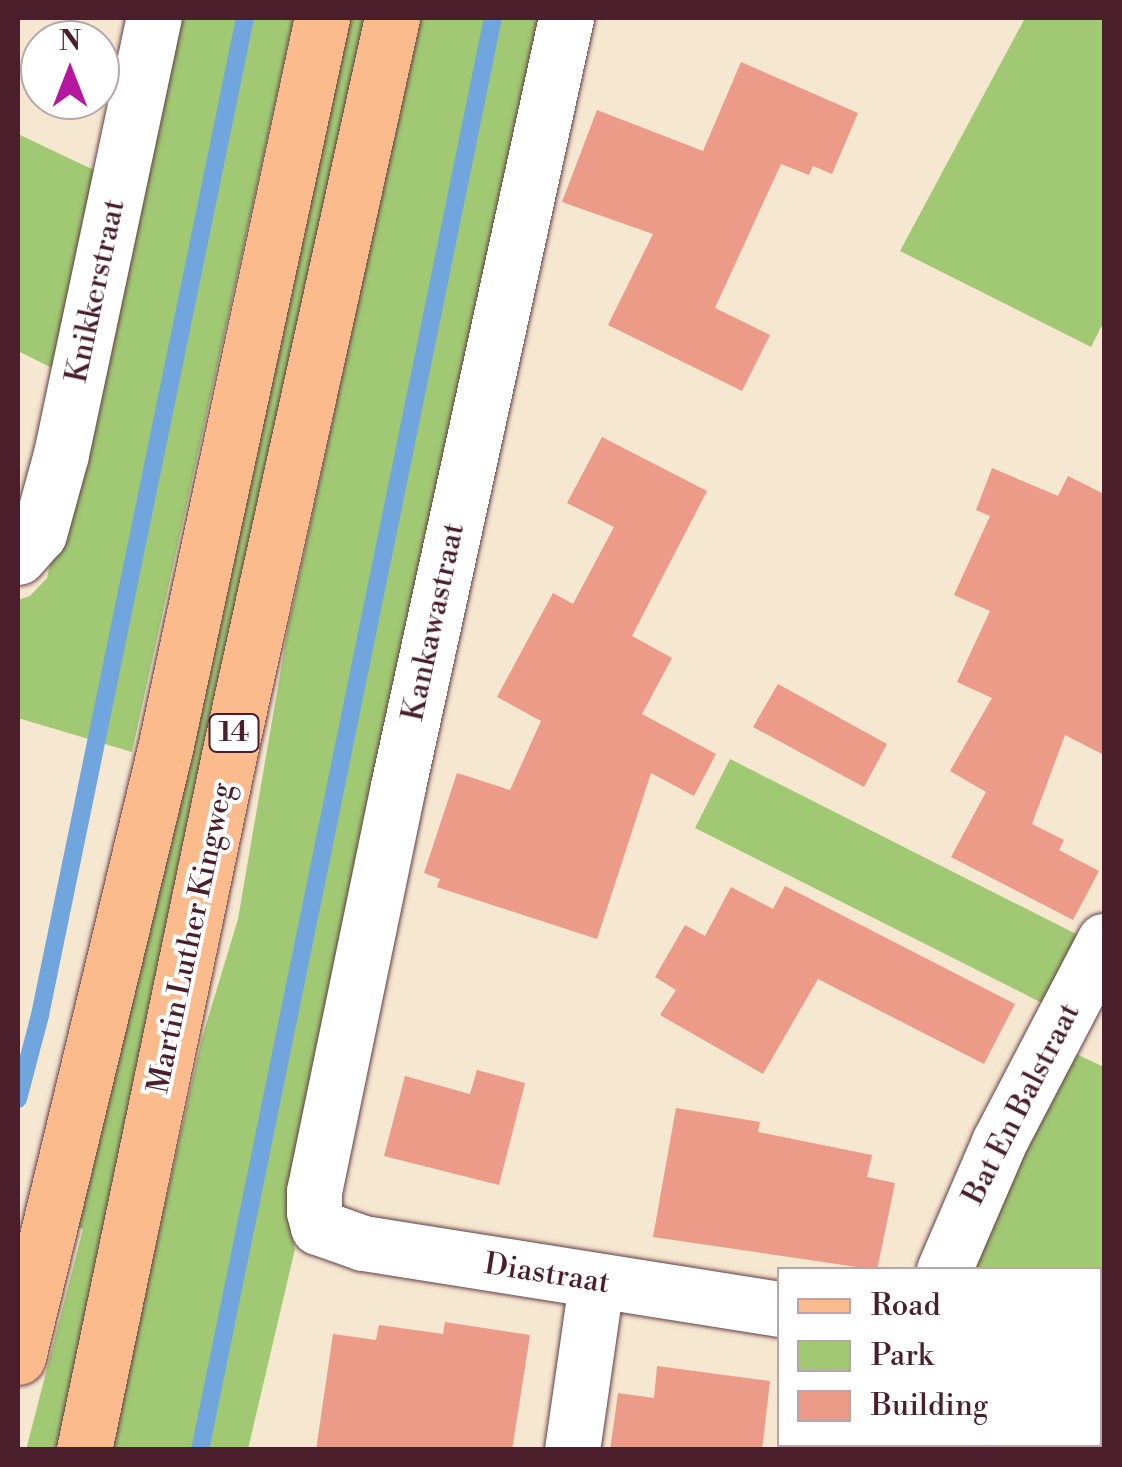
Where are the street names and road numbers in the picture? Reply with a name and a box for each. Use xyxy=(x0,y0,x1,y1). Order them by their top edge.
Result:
street label: Knikkerstraat xyxy=(59,196,133,386)
street label: Kankawastraat xyxy=(395,520,473,724)
road number: 14 xyxy=(206,710,262,756)
street label: Martin Luther Kingweg xyxy=(140,779,242,1097)
street label: Bat En Balstraat xyxy=(956,997,1088,1211)
street label: Diastraat xyxy=(482,1246,612,1302)

